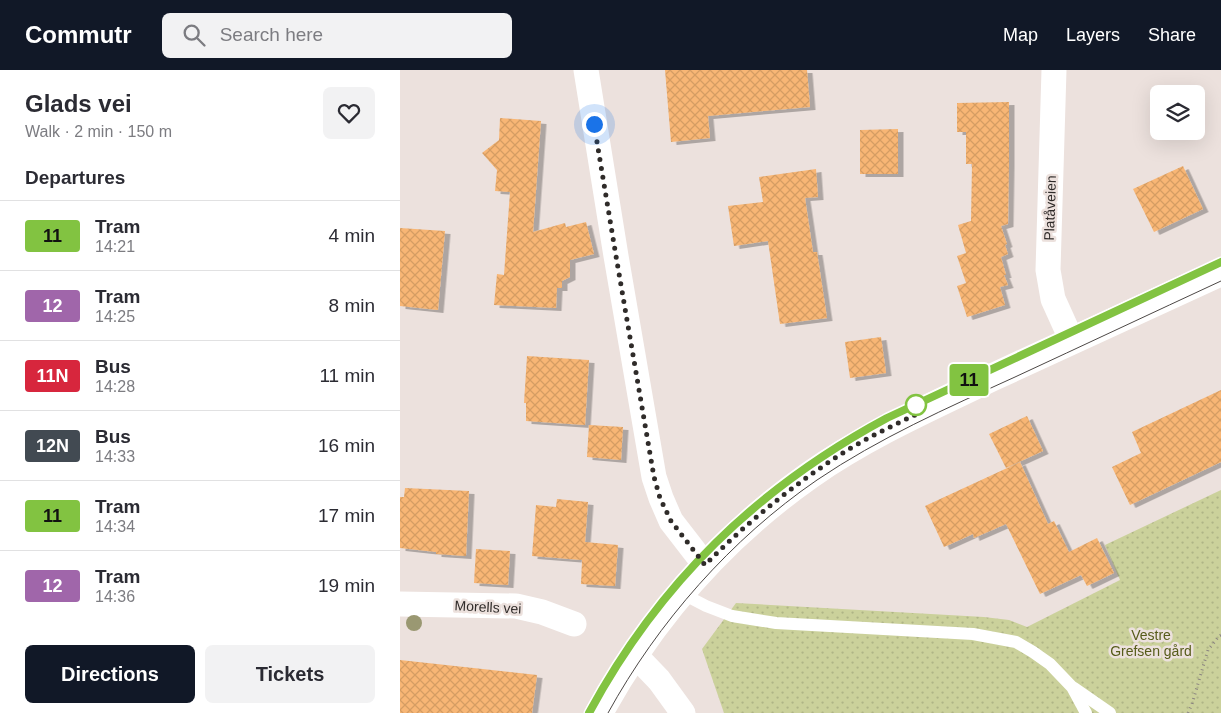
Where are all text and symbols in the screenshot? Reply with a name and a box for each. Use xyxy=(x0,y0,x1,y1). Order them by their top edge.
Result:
search box xyxy=(162,13,512,58)
text: Commutr xyxy=(25,21,132,48)
icon: search xyxy=(180,21,208,49)
text: Search here xyxy=(220,24,323,45)
text: Map xyxy=(1003,25,1038,45)
text: Layers xyxy=(1066,25,1120,45)
text: Share xyxy=(1148,25,1196,45)
map controls xyxy=(1150,85,1205,140)
button: layers xyxy=(1150,85,1205,140)
button: heart xyxy=(323,87,375,139)
text: Glads vei xyxy=(25,90,132,117)
your location xyxy=(582,112,607,137)
text: Walk · 2 min · 150 m xyxy=(25,123,172,140)
text: Departures xyxy=(25,167,125,188)
street label: Platåveien xyxy=(1041,175,1059,241)
text: Tram xyxy=(95,216,140,237)
text: 4 min xyxy=(329,225,375,246)
text: 11 xyxy=(43,226,62,246)
text: 14:21 xyxy=(95,238,135,255)
text: Tram xyxy=(95,286,140,307)
text: 8 min xyxy=(329,295,375,316)
text: 12 xyxy=(42,296,63,316)
text: 14:25 xyxy=(95,308,135,325)
text: Bus xyxy=(95,356,131,377)
line badge: 11 xyxy=(946,364,992,396)
text: 11 min xyxy=(319,365,375,386)
text: 11N xyxy=(36,366,69,386)
text: 11 xyxy=(959,370,979,390)
text: 14:28 xyxy=(95,378,135,395)
unlabelled marker xyxy=(905,394,927,416)
text: Bus xyxy=(95,426,131,447)
text: 16 min xyxy=(318,435,375,456)
text: 12N xyxy=(36,436,69,456)
text: 14:33 xyxy=(95,448,135,465)
text: Tram xyxy=(95,496,140,517)
text: 17 min xyxy=(318,505,375,526)
text: 11 xyxy=(43,506,62,526)
text: 14:34 xyxy=(95,518,135,535)
text: Tram xyxy=(95,566,140,587)
text: 19 min xyxy=(318,575,375,596)
text: 12 xyxy=(42,576,63,596)
text: 14:36 xyxy=(95,588,135,605)
street label: Morells vei xyxy=(454,597,522,617)
park label: Vestre Grefsen gård xyxy=(1110,627,1192,659)
button: Directions xyxy=(25,645,195,703)
button: Tickets xyxy=(205,645,375,703)

